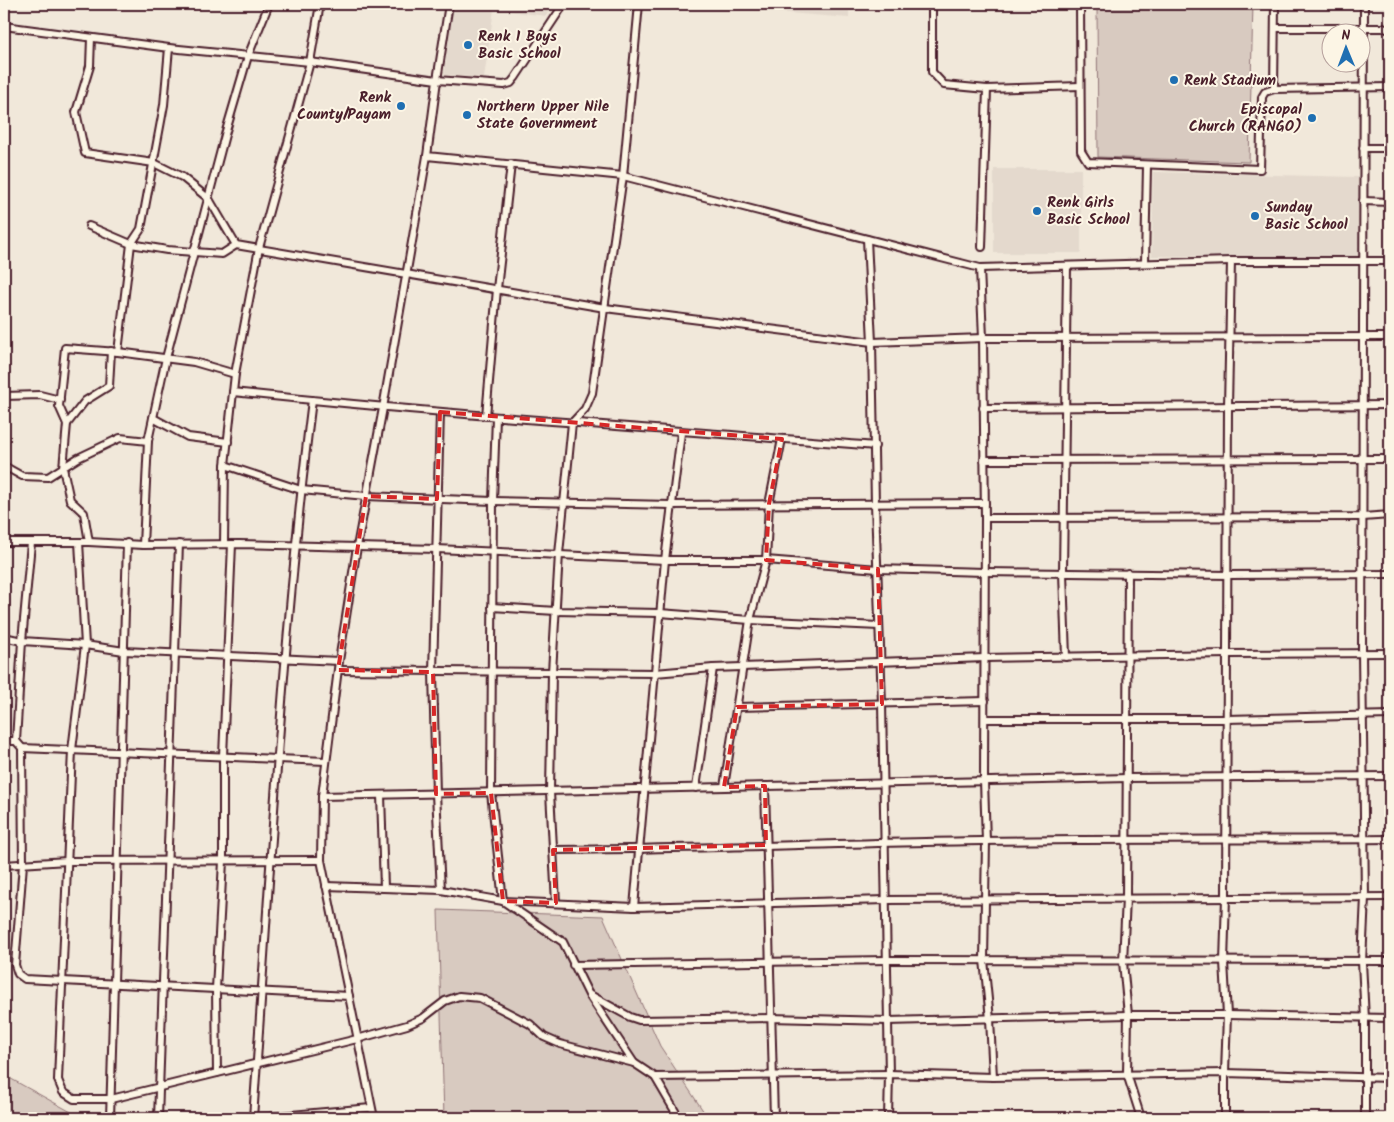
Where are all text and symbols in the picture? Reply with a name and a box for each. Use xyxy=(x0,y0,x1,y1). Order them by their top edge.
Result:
north arrow xyxy=(1322,22,1372,72)
place label: Renk 1 Boys Basic School xyxy=(478,25,561,66)
text: N xyxy=(1341,25,1351,47)
marker: Renk 1 Boys Basic School xyxy=(462,39,474,51)
place label: Renk Stadium xyxy=(1184,69,1276,93)
marker: Renk Stadium xyxy=(1168,74,1180,86)
place label: Renk County/Payam xyxy=(297,86,392,127)
place label: Northern Upper Nile State Government xyxy=(477,95,610,136)
place label: Episcopal Church (RANGO) xyxy=(1189,98,1302,139)
marker: Renk County/Payam xyxy=(395,100,407,112)
marker: Northern Upper Nile State Government xyxy=(461,109,473,121)
marker: Episcopal Church (RANGO) xyxy=(1306,112,1318,124)
place label: Renk Girls Basic School xyxy=(1047,191,1130,232)
place label: Sunday Basic School xyxy=(1265,196,1348,237)
marker: Renk Girls Basic School xyxy=(1031,205,1043,217)
marker: Sunday Basic School xyxy=(1249,210,1261,222)

